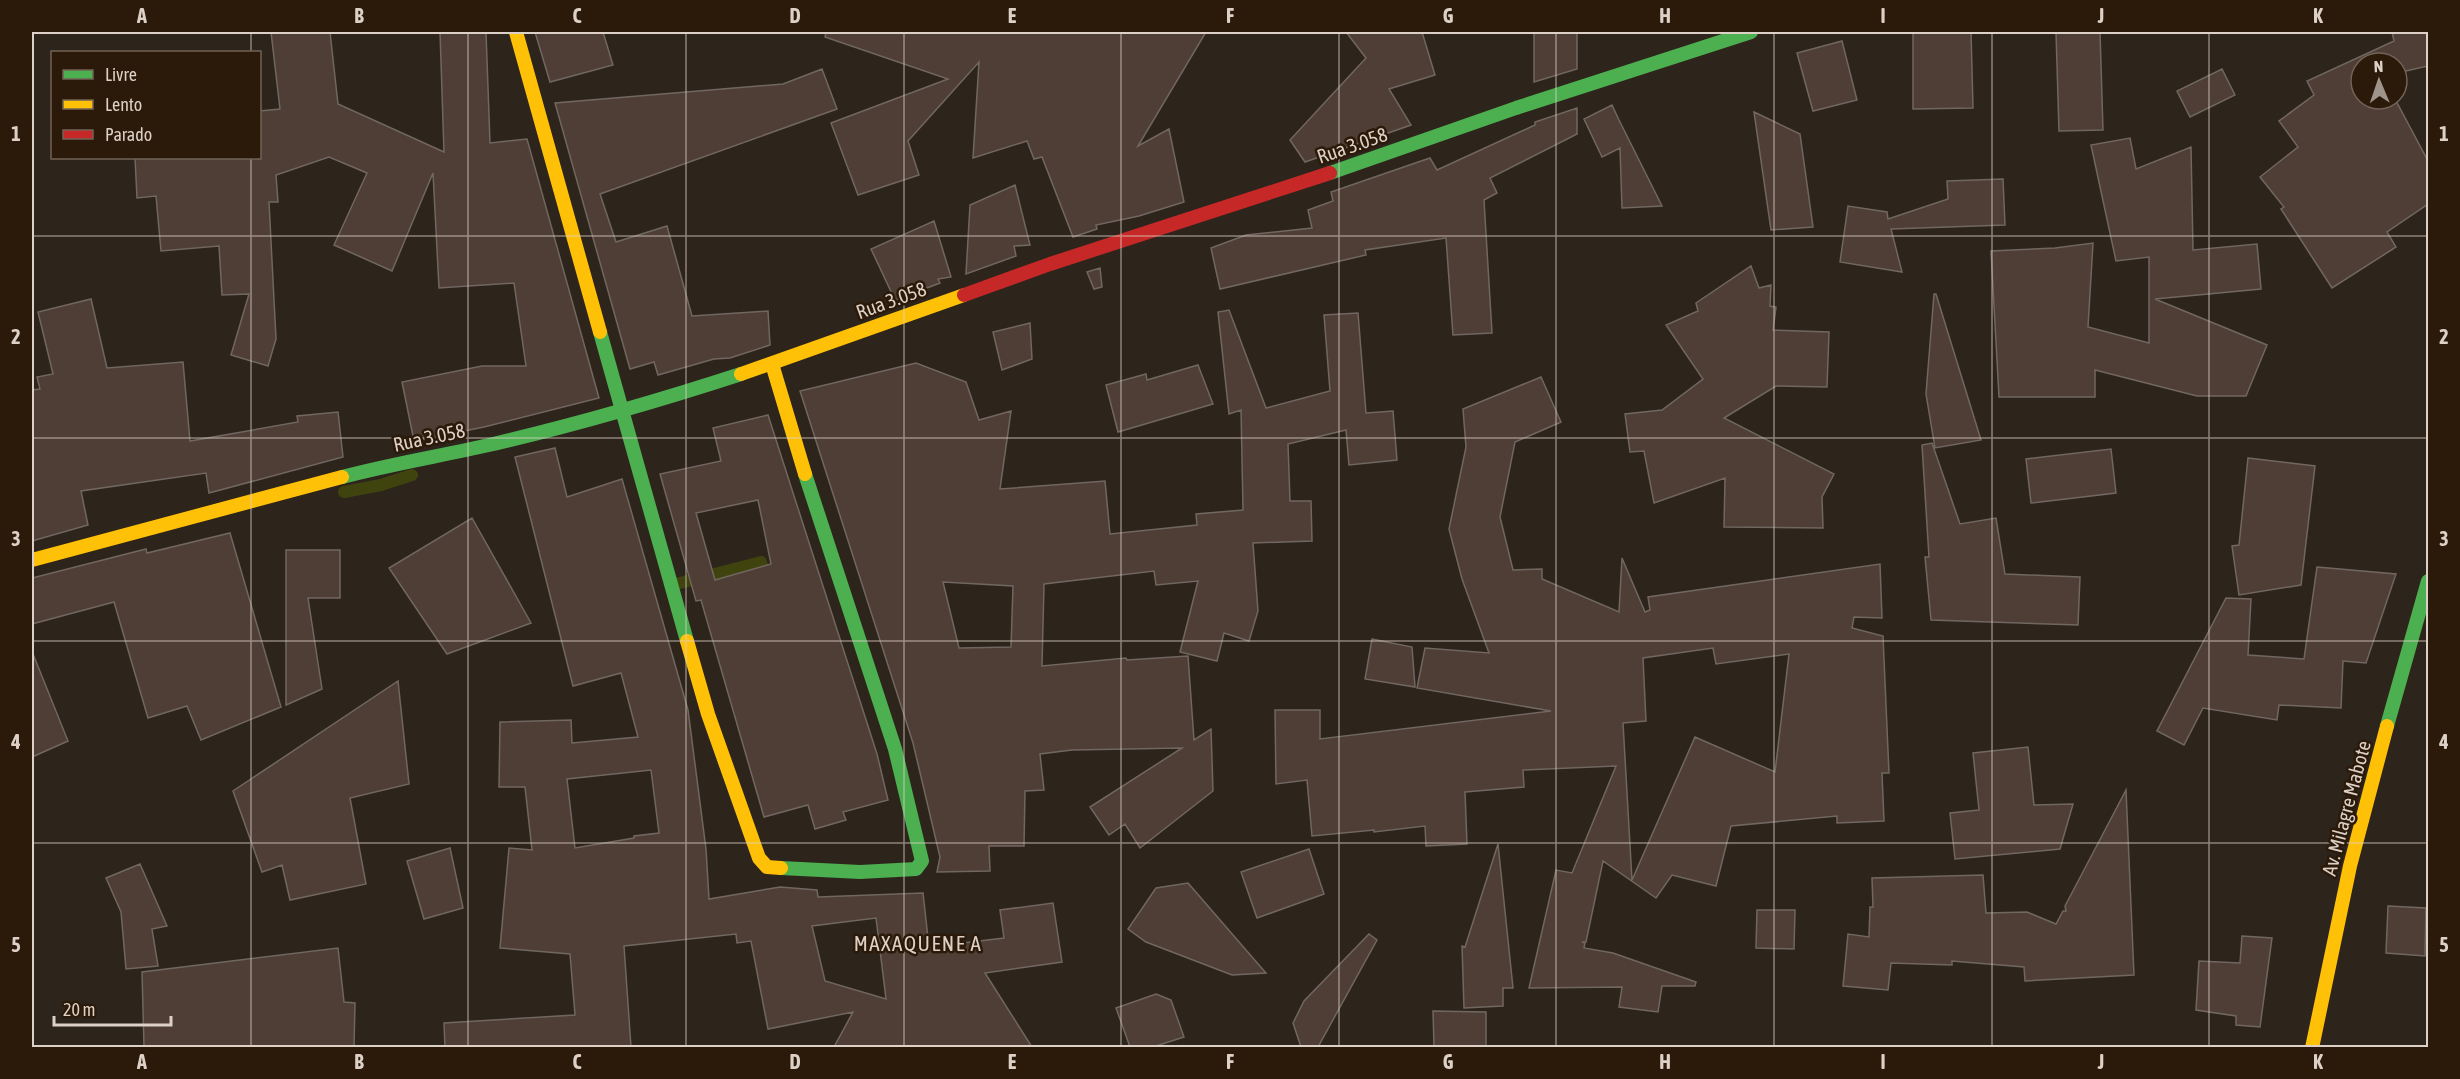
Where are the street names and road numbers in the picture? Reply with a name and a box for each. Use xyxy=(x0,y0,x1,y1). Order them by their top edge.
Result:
street label: Rua 3.058 xyxy=(1314,122,1390,168)
street label: Rua 3.058 xyxy=(853,277,929,323)
street label: Rua 3.058 xyxy=(391,418,467,456)
street label: Av. Milagre Mabote xyxy=(2317,738,2375,878)

